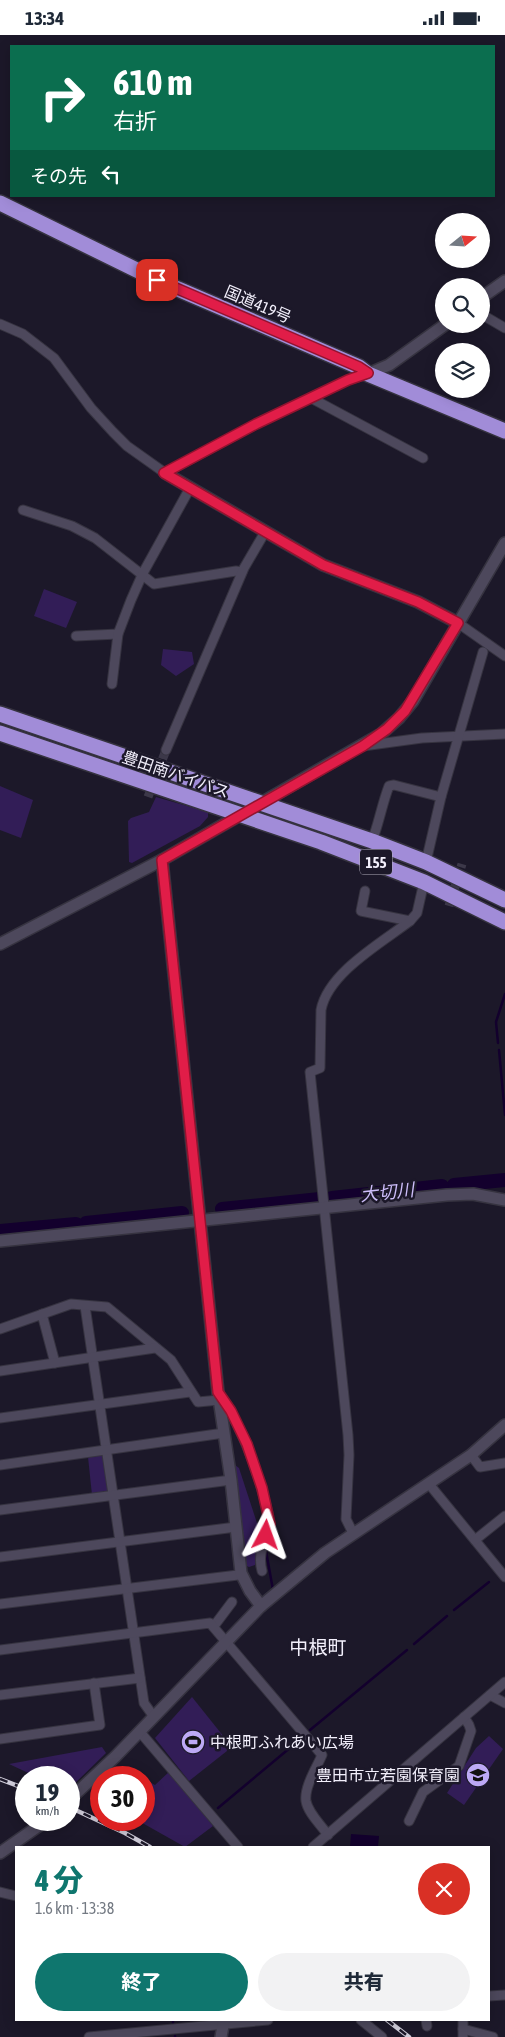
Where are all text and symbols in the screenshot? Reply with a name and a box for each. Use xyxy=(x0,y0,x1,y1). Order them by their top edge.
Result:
text: 13:34 xyxy=(25,7,64,29)
text: 610 m xyxy=(113,62,192,102)
icon: right xyxy=(30,65,95,130)
text: 右折 xyxy=(113,108,157,134)
icon: left xyxy=(97,160,125,188)
text: その先 xyxy=(30,165,87,187)
north arrow xyxy=(435,213,490,267)
map controls xyxy=(435,213,490,398)
pin xyxy=(136,259,178,301)
icon: arrive xyxy=(143,266,171,294)
button: search xyxy=(435,278,490,333)
street label: 国道419号 xyxy=(222,282,294,326)
button: layers xyxy=(435,343,490,398)
street label: 豊田南バイパス xyxy=(120,747,232,801)
road number: 155 xyxy=(360,849,392,875)
water label: 大切川 xyxy=(359,1179,417,1205)
position arrow xyxy=(239,1508,291,1560)
district label: 中根町 xyxy=(289,1636,347,1658)
sports icon: 中根町ふれあい広場 xyxy=(180,1729,206,1755)
place label: 中根町ふれあい広場 xyxy=(210,1733,354,1751)
school or university icon: 豊田市立若園保育園 xyxy=(465,1762,491,1788)
speed limit sign: 30 xyxy=(90,1766,155,1831)
place label: 豊田市立若園保育園 xyxy=(316,1766,460,1784)
text: 19 xyxy=(36,1778,59,1806)
text: km/h xyxy=(36,1804,59,1818)
text: 4 分 xyxy=(35,1863,83,1897)
button: close xyxy=(418,1863,470,1915)
text: 1.6 km · 13:38 xyxy=(35,1899,114,1917)
button: 終了 xyxy=(35,1953,248,2011)
button: 共有 xyxy=(258,1953,470,2011)

